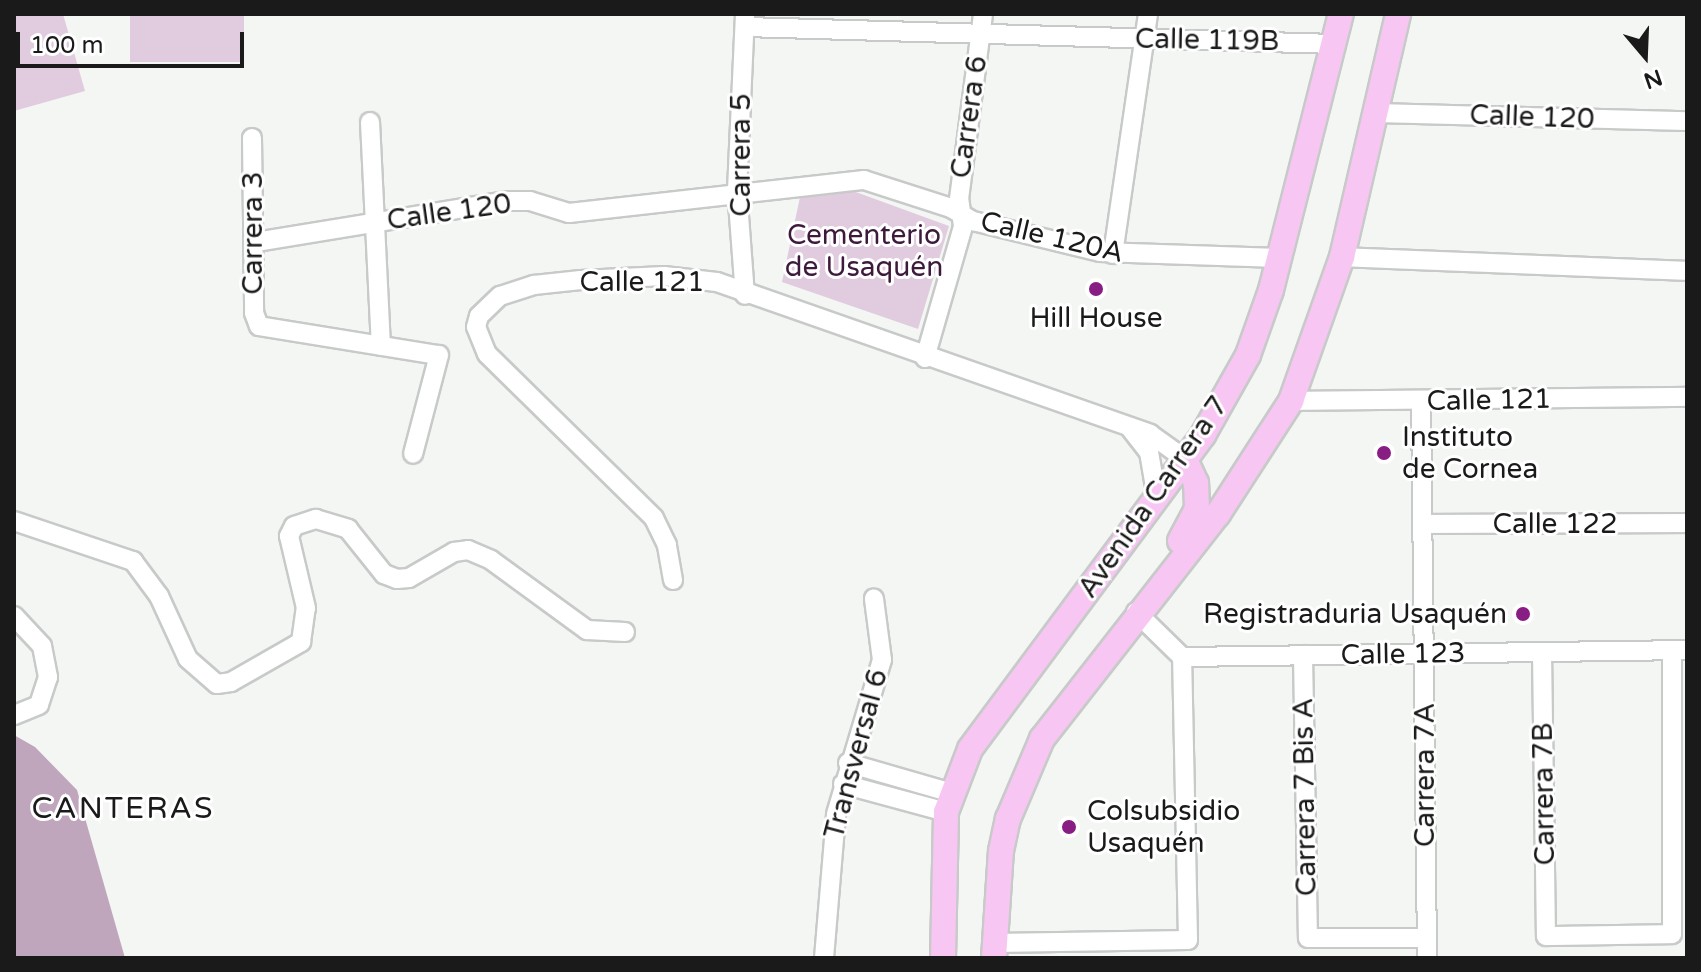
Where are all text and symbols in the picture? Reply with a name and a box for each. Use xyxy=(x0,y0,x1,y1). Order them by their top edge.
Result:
scale bar xyxy=(20,16,248,66)
north arrow xyxy=(1605,16,1685,96)
street label: Calle 119B xyxy=(1135,22,1279,58)
text: 100 m xyxy=(30,31,104,60)
street label: Carrera 6 xyxy=(944,54,994,180)
text: N xyxy=(1640,64,1665,94)
street label: Carrera 5 xyxy=(724,93,758,217)
street label: Calle 120 xyxy=(1469,98,1595,136)
street label: Carrera 3 xyxy=(236,171,270,295)
street label: Calle 120 xyxy=(385,187,513,237)
street label: Calle 120A xyxy=(977,204,1127,270)
park label: Cementerio de Usaquén xyxy=(785,218,943,284)
street label: Calle 121 xyxy=(579,265,705,299)
marker: Hill House xyxy=(1087,280,1105,298)
place label: Hill House xyxy=(1029,301,1163,335)
street label: Calle 121 xyxy=(1426,382,1552,418)
street label: Avenida Carrera 7 xyxy=(1071,390,1235,604)
place label: Instituto de Cornea xyxy=(1402,420,1538,486)
marker: Instituto de Cornea xyxy=(1373,442,1395,464)
street label: Calle 122 xyxy=(1492,507,1618,541)
place label: Registraduria Usaquén xyxy=(1203,597,1507,631)
marker: Registraduria Usaquén xyxy=(1514,605,1532,623)
street label: Calle 123 xyxy=(1340,636,1466,672)
street label: Transversal 6 xyxy=(817,665,895,843)
street label: Carrera 7 Bis A xyxy=(1286,698,1324,896)
street label: Carrera 7A xyxy=(1408,703,1442,847)
street label: Carrera 7B xyxy=(1526,722,1562,866)
district label: CANTERAS xyxy=(32,791,214,827)
place label: Colsubsidio Usaquén xyxy=(1087,794,1240,860)
marker: Colsubsidio Usaquén xyxy=(1058,816,1080,838)

